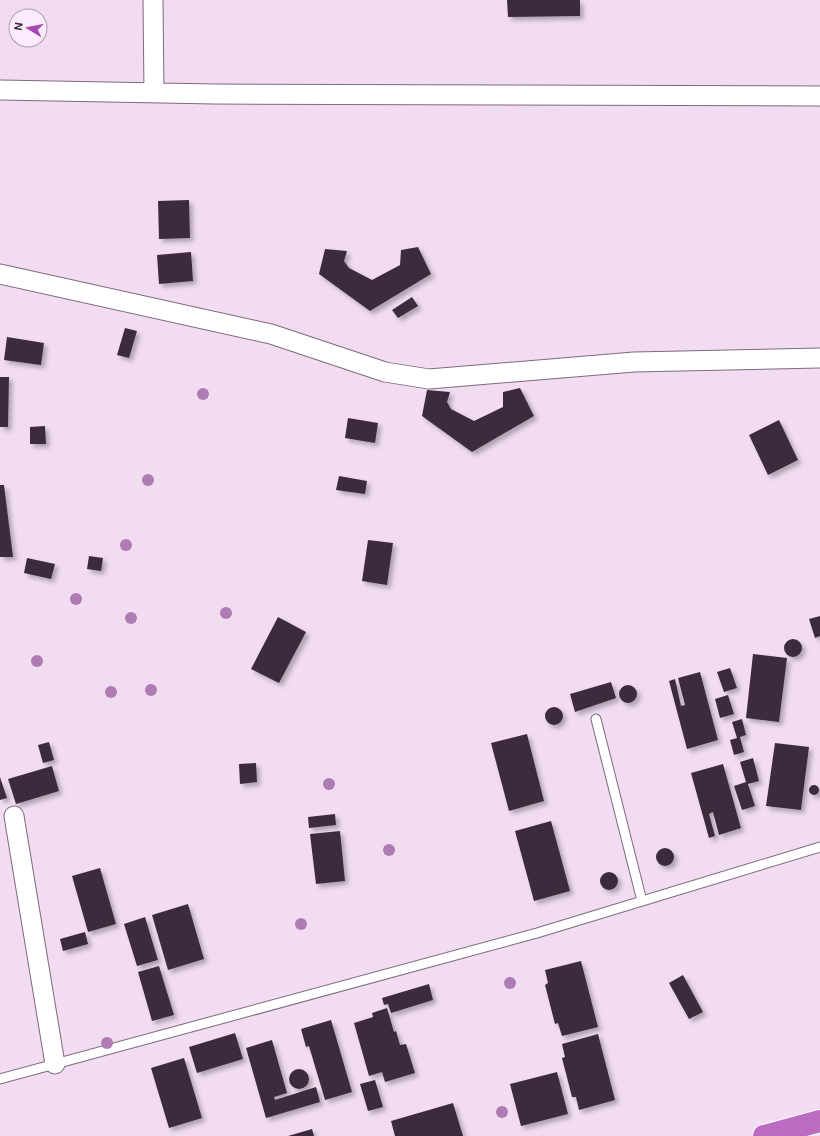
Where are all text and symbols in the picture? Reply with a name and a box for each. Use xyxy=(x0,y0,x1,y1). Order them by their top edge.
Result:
north arrow xyxy=(8,8,48,48)
text: N xyxy=(11,21,26,31)

